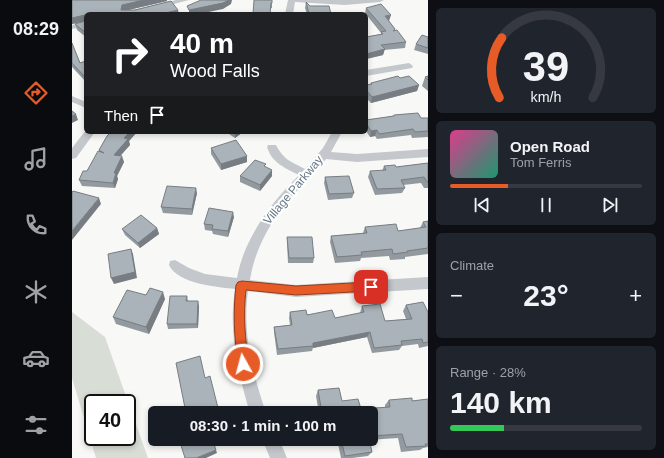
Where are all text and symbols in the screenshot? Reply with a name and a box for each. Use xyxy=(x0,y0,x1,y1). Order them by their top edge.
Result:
text: 08:29 xyxy=(13,19,59,39)
icon: right xyxy=(104,28,156,80)
text: 40 m xyxy=(170,28,234,59)
text: 39 xyxy=(523,43,569,90)
text: Wood Falls xyxy=(170,61,260,81)
icon: directions xyxy=(22,79,50,107)
text: km/h xyxy=(531,89,562,105)
icon: arrive xyxy=(146,104,168,126)
text: Then xyxy=(104,107,138,124)
text: Open Road xyxy=(510,138,590,155)
icon: music xyxy=(22,145,50,173)
street label: Village Parkway xyxy=(260,153,326,227)
text: Tom Ferris xyxy=(510,155,571,170)
icon: previous xyxy=(471,194,493,216)
icon: pause xyxy=(535,194,557,216)
icon: next xyxy=(599,194,621,216)
icon: phone xyxy=(22,211,50,239)
text: Climate xyxy=(450,258,494,273)
pin xyxy=(354,270,388,304)
icon: arrive xyxy=(360,276,382,298)
icon: climate xyxy=(22,278,50,306)
text: 23° xyxy=(523,279,569,312)
text: − xyxy=(450,283,463,308)
text: + xyxy=(629,283,642,308)
position arrow xyxy=(222,343,264,385)
icon: car xyxy=(22,344,50,372)
text: Range · 28% xyxy=(450,365,526,380)
text: 140 km xyxy=(450,386,552,419)
speed limit sign: 40 xyxy=(84,394,136,446)
icon: filters xyxy=(22,411,50,439)
text: 08:30 · 1 min · 100 m xyxy=(190,417,336,434)

